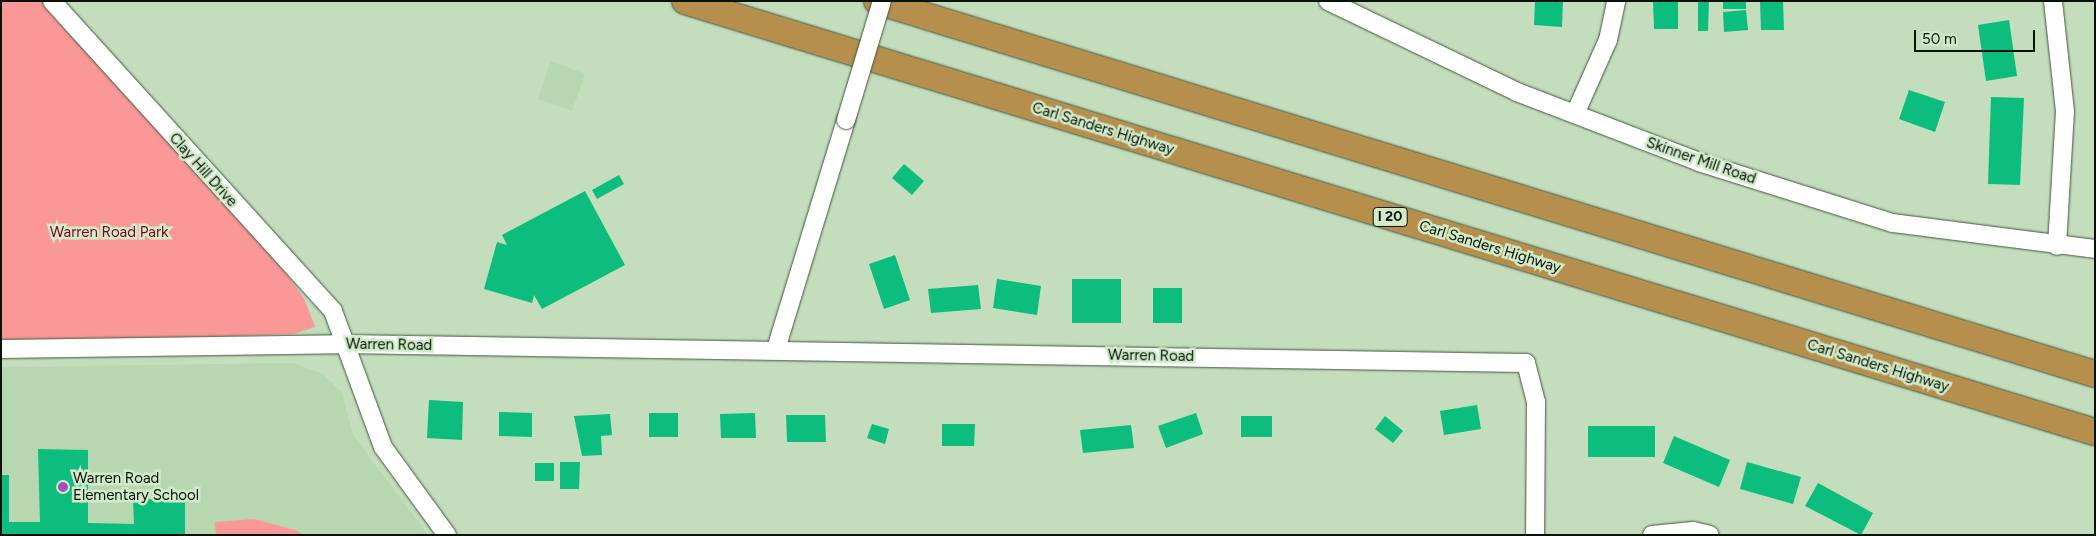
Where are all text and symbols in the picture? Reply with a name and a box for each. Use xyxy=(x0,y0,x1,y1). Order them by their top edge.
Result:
scale bar xyxy=(1916,20,2037,52)
text: 50 m xyxy=(1922,30,1957,48)
street label: Carl Sanders Highway xyxy=(1030,99,1176,159)
street label: Clay Hill Drive xyxy=(165,129,241,211)
street label: Skinner Mill Road xyxy=(1644,134,1758,188)
road number: I 20 xyxy=(1372,206,1408,228)
street label: Carl Sanders Highway xyxy=(1417,217,1563,277)
park label: Warren Road Park xyxy=(50,224,168,242)
street label: Warren Road xyxy=(346,335,432,355)
street label: Carl Sanders Highway xyxy=(1805,336,1951,396)
street label: Warren Road xyxy=(1108,346,1194,366)
place label: Warren Road Elementary School xyxy=(73,469,199,504)
marker: Warren Road Elementary School xyxy=(57,481,69,493)

